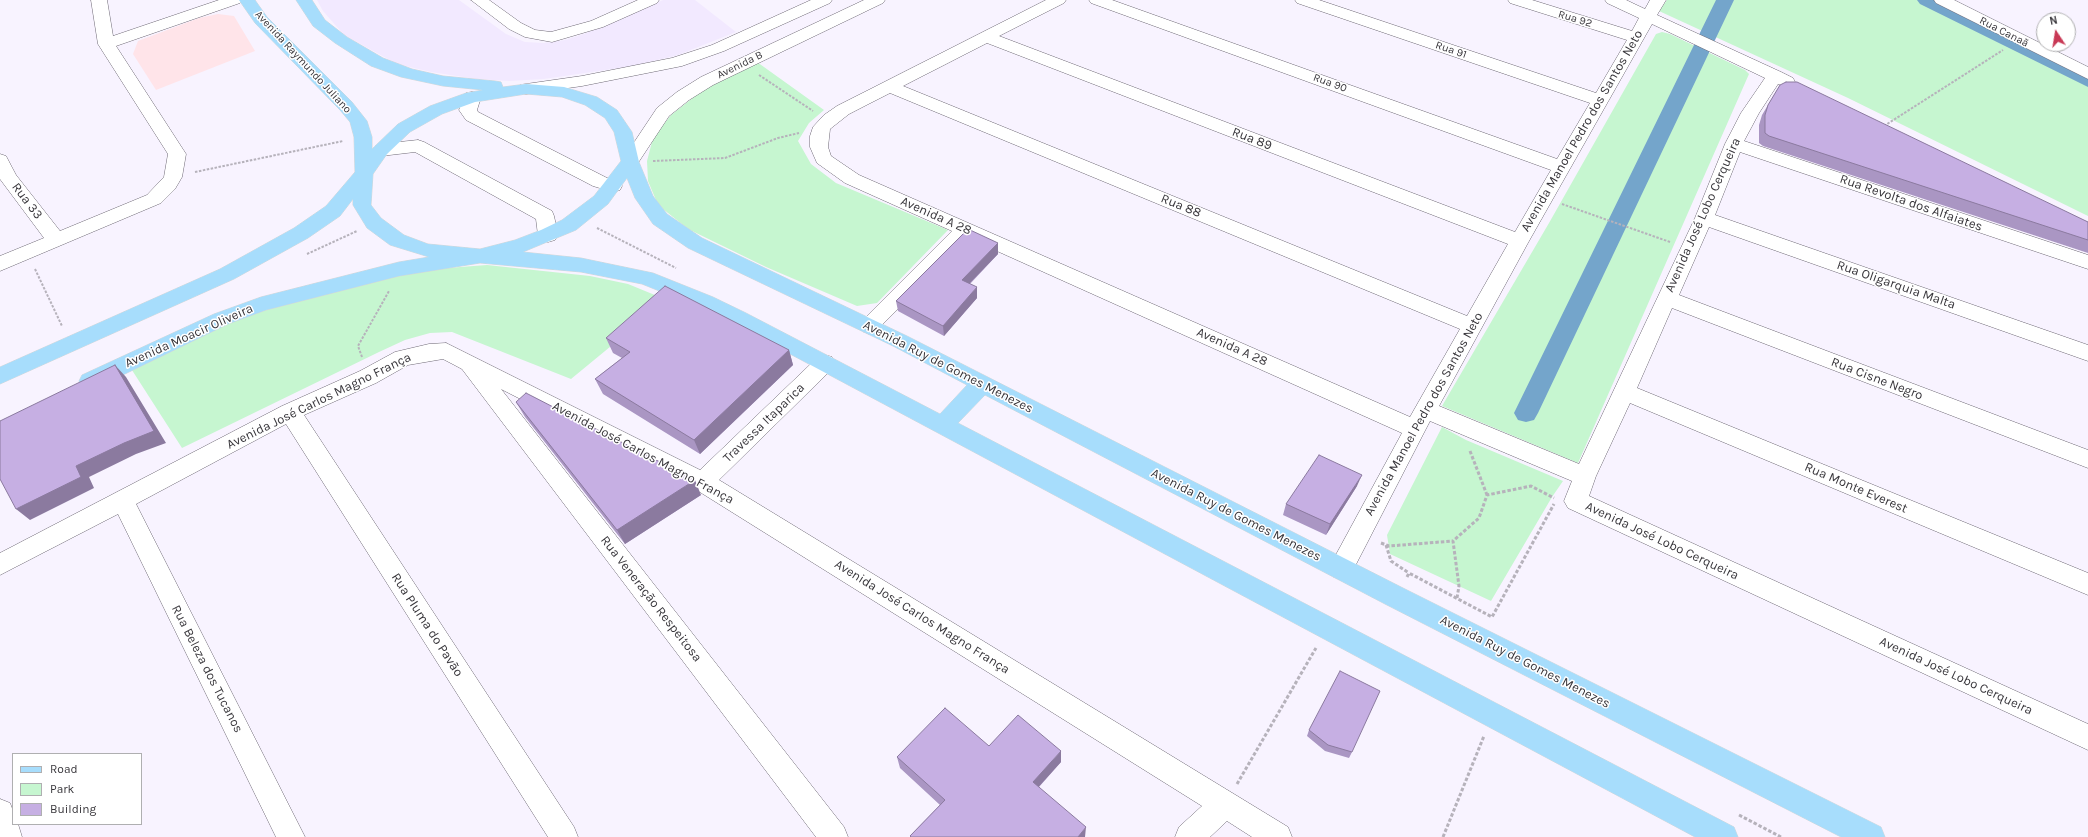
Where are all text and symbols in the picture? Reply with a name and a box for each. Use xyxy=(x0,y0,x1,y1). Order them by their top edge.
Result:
street label: Avenida Raymundo Juliano xyxy=(252,8,354,116)
street label: Rua 92 xyxy=(1556,8,1594,30)
north arrow xyxy=(2036,12,2076,52)
street label: Rua Canaã xyxy=(1977,14,2031,50)
text: N xyxy=(2048,14,2059,28)
street label: Avenida Manoel Pedro dos Santos Neto xyxy=(1518,27,1646,235)
street label: Rua 91 xyxy=(1434,39,1468,61)
street label: Avenida B xyxy=(715,48,765,82)
street label: Rua 90 xyxy=(1311,71,1349,95)
street label: Rua 89 xyxy=(1230,124,1274,154)
street label: Avenida José Lobo Cerqueira xyxy=(1662,135,1744,295)
street label: Rua Revolta dos Alfaiates xyxy=(1838,171,1984,235)
street label: Rua 33 xyxy=(8,180,46,222)
street label: Rua 88 xyxy=(1159,191,1203,221)
street label: Avenida A 28 xyxy=(898,193,974,239)
street label: Rua Oligarquia Malta xyxy=(1835,257,1957,313)
street label: Avenida Moacir Oliveira xyxy=(123,301,255,371)
street label: Avenida Manoel Pedro dos Santos Neto xyxy=(1361,310,1487,518)
street label: Avenida Ruy de Gomes Menezes xyxy=(860,317,1036,417)
street label: Avenida A 28 xyxy=(1194,324,1270,370)
street label: Avenida José Carlos Magno França xyxy=(224,349,414,453)
street label: Rua Cisne Negro xyxy=(1829,354,1925,404)
street label: Travessa Itaparica xyxy=(720,380,808,466)
street label: Avenida José Carlos Magno França xyxy=(550,398,736,508)
street label: Rua Monte Everest xyxy=(1802,459,1910,517)
street label: Avenida Ruy de Gomes Menezes xyxy=(1148,465,1324,565)
street label: Avenida José Lobo Cerqueira xyxy=(1583,499,1741,583)
street label: Rua Veneração Respeitosa xyxy=(597,533,705,665)
street label: Avenida José Carlos Magno França xyxy=(832,556,1012,678)
street label: Rua Pluma do Pavão xyxy=(388,570,466,680)
street label: Rua Beleza dos Tucanos xyxy=(168,602,246,736)
street label: Avenida Ruy de Gomes Menezes xyxy=(1437,612,1613,712)
street label: Avenida José Lobo Cerqueira xyxy=(1877,634,2035,718)
legend xyxy=(12,753,142,825)
text: Road xyxy=(50,762,78,776)
text: Park xyxy=(50,782,74,796)
text: Building xyxy=(50,802,96,816)

